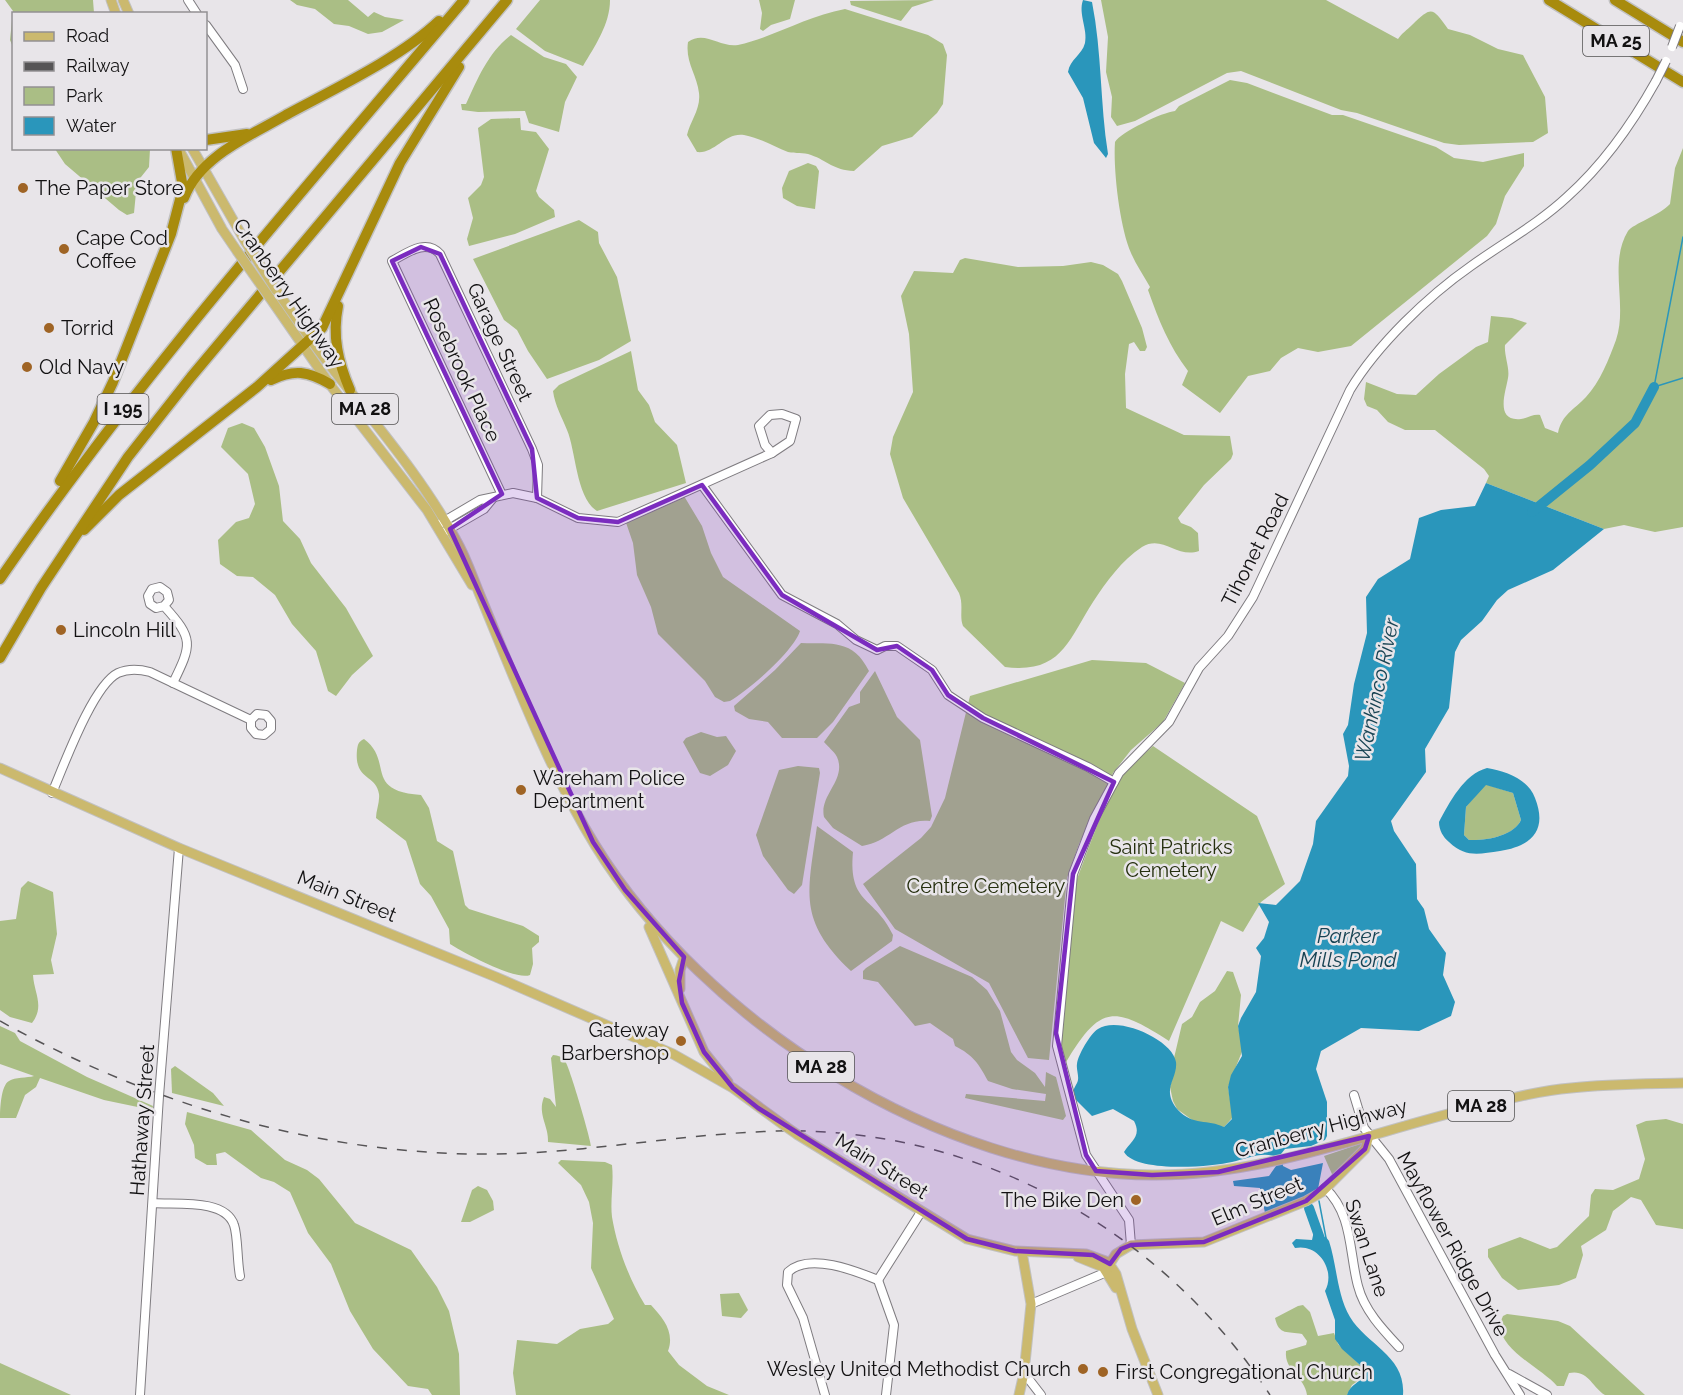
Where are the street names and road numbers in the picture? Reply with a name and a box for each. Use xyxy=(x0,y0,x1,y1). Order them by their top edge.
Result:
road number: MA 25 xyxy=(1583,26,1649,56)
street label: Cranberry Highway xyxy=(228,214,350,373)
street label: Garage Street xyxy=(462,279,538,405)
street label: Rosebrook Place xyxy=(418,294,506,446)
road number: I 195 xyxy=(98,394,148,424)
road number: MA 28 xyxy=(332,394,398,424)
street label: Tihonet Road xyxy=(1216,490,1294,610)
street label: Main Street xyxy=(294,865,400,927)
street label: Hathaway Street xyxy=(125,1043,159,1197)
road number: MA 28 xyxy=(788,1052,854,1082)
road number: MA 28 xyxy=(1448,1091,1514,1121)
street label: Cranberry Highway xyxy=(1232,1093,1410,1163)
street label: Main Street xyxy=(831,1128,933,1204)
street label: Mayflower Ridge Drive xyxy=(1392,1147,1514,1341)
street label: Elm Street xyxy=(1208,1171,1306,1231)
street label: Swan Lane xyxy=(1340,1196,1394,1300)

